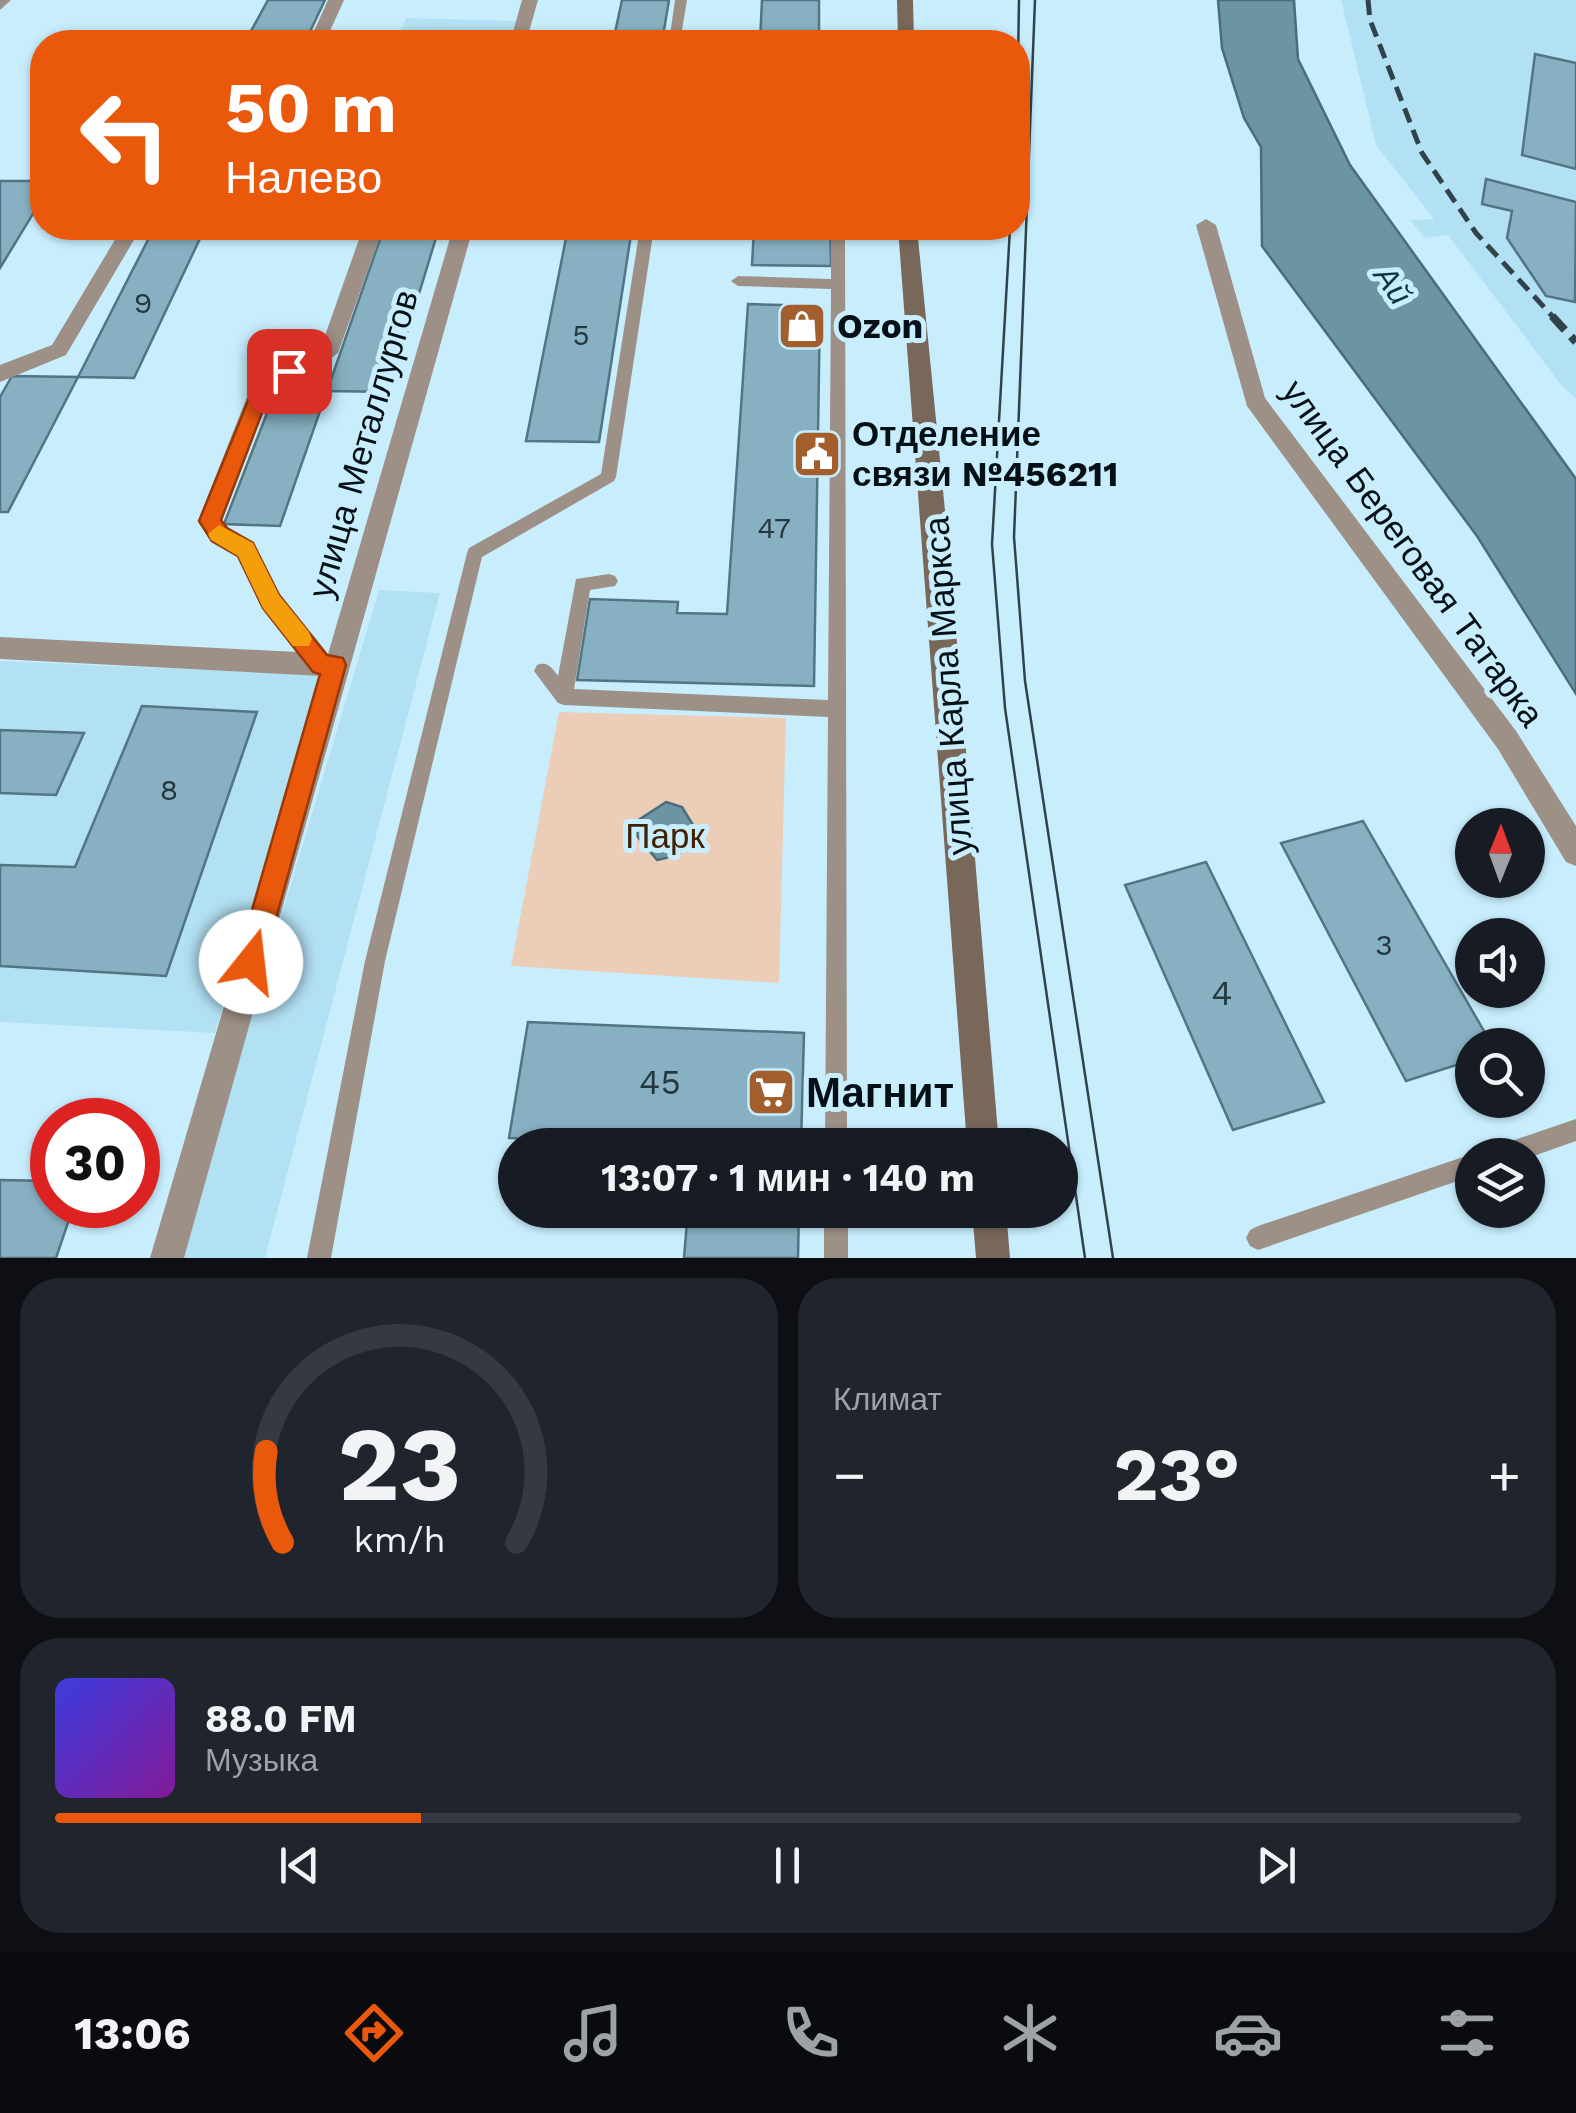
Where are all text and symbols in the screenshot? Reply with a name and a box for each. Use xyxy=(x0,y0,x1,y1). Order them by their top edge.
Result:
text: 50 m xyxy=(225,67,397,149)
icon: left xyxy=(60,70,190,200)
text: Налево xyxy=(225,151,382,204)
water label: Ай xyxy=(1365,256,1420,312)
house number: 9 xyxy=(134,285,152,320)
street label: улица Металлургов xyxy=(299,285,427,603)
shop icon: Ozon xyxy=(776,300,828,352)
place label: Ozon xyxy=(837,305,923,347)
house number: 5 xyxy=(572,317,590,352)
pin xyxy=(247,329,332,414)
icon: arrive xyxy=(262,344,317,399)
street label: улица Береговая Татарка xyxy=(1273,372,1553,735)
place label: Отделение связи №456211 xyxy=(852,413,1118,495)
public building icon: Отделение связи №456211 xyxy=(791,428,843,480)
house number: 47 xyxy=(757,510,791,545)
street label: улица Карла Маркса xyxy=(915,515,981,857)
house number: 8 xyxy=(160,772,178,807)
north arrow xyxy=(1455,808,1545,898)
map controls xyxy=(1455,808,1545,1228)
park label: Парк xyxy=(625,815,705,857)
position arrow xyxy=(199,910,303,1014)
button: sound xyxy=(1455,918,1545,1008)
house number: 3 xyxy=(1375,927,1393,962)
house number: 4 xyxy=(1211,972,1233,1014)
button: search xyxy=(1455,1028,1545,1118)
house number: 45 xyxy=(639,1061,681,1103)
supermarket icon: Магнит xyxy=(745,1066,797,1118)
place label: Магнит xyxy=(806,1068,954,1117)
speed limit sign: 30 xyxy=(30,1098,160,1228)
button: layers xyxy=(1455,1138,1545,1228)
text: 13:07 · 1 мин · 140 m xyxy=(601,1156,975,1200)
text: Климат xyxy=(833,1380,942,1418)
text: 23 xyxy=(337,1403,461,1525)
text: 23° xyxy=(1114,1430,1240,1518)
text: − xyxy=(833,1443,866,1507)
text: + xyxy=(1488,1443,1521,1507)
text: km/h xyxy=(353,1519,445,1561)
text: 88.0 FM xyxy=(205,1697,356,1741)
text: Музыка xyxy=(205,1741,318,1779)
icon: previous xyxy=(272,1838,327,1893)
icon: pause xyxy=(760,1838,815,1893)
icon: next xyxy=(1249,1838,1304,1893)
icon: directions xyxy=(339,1998,409,2068)
icon: music xyxy=(558,1998,628,2068)
icon: phone xyxy=(776,1998,846,2068)
icon: climate xyxy=(995,1998,1065,2068)
icon: car xyxy=(1213,1998,1283,2068)
icon: filters xyxy=(1432,1998,1502,2068)
text: 13:06 xyxy=(74,2007,191,2060)

